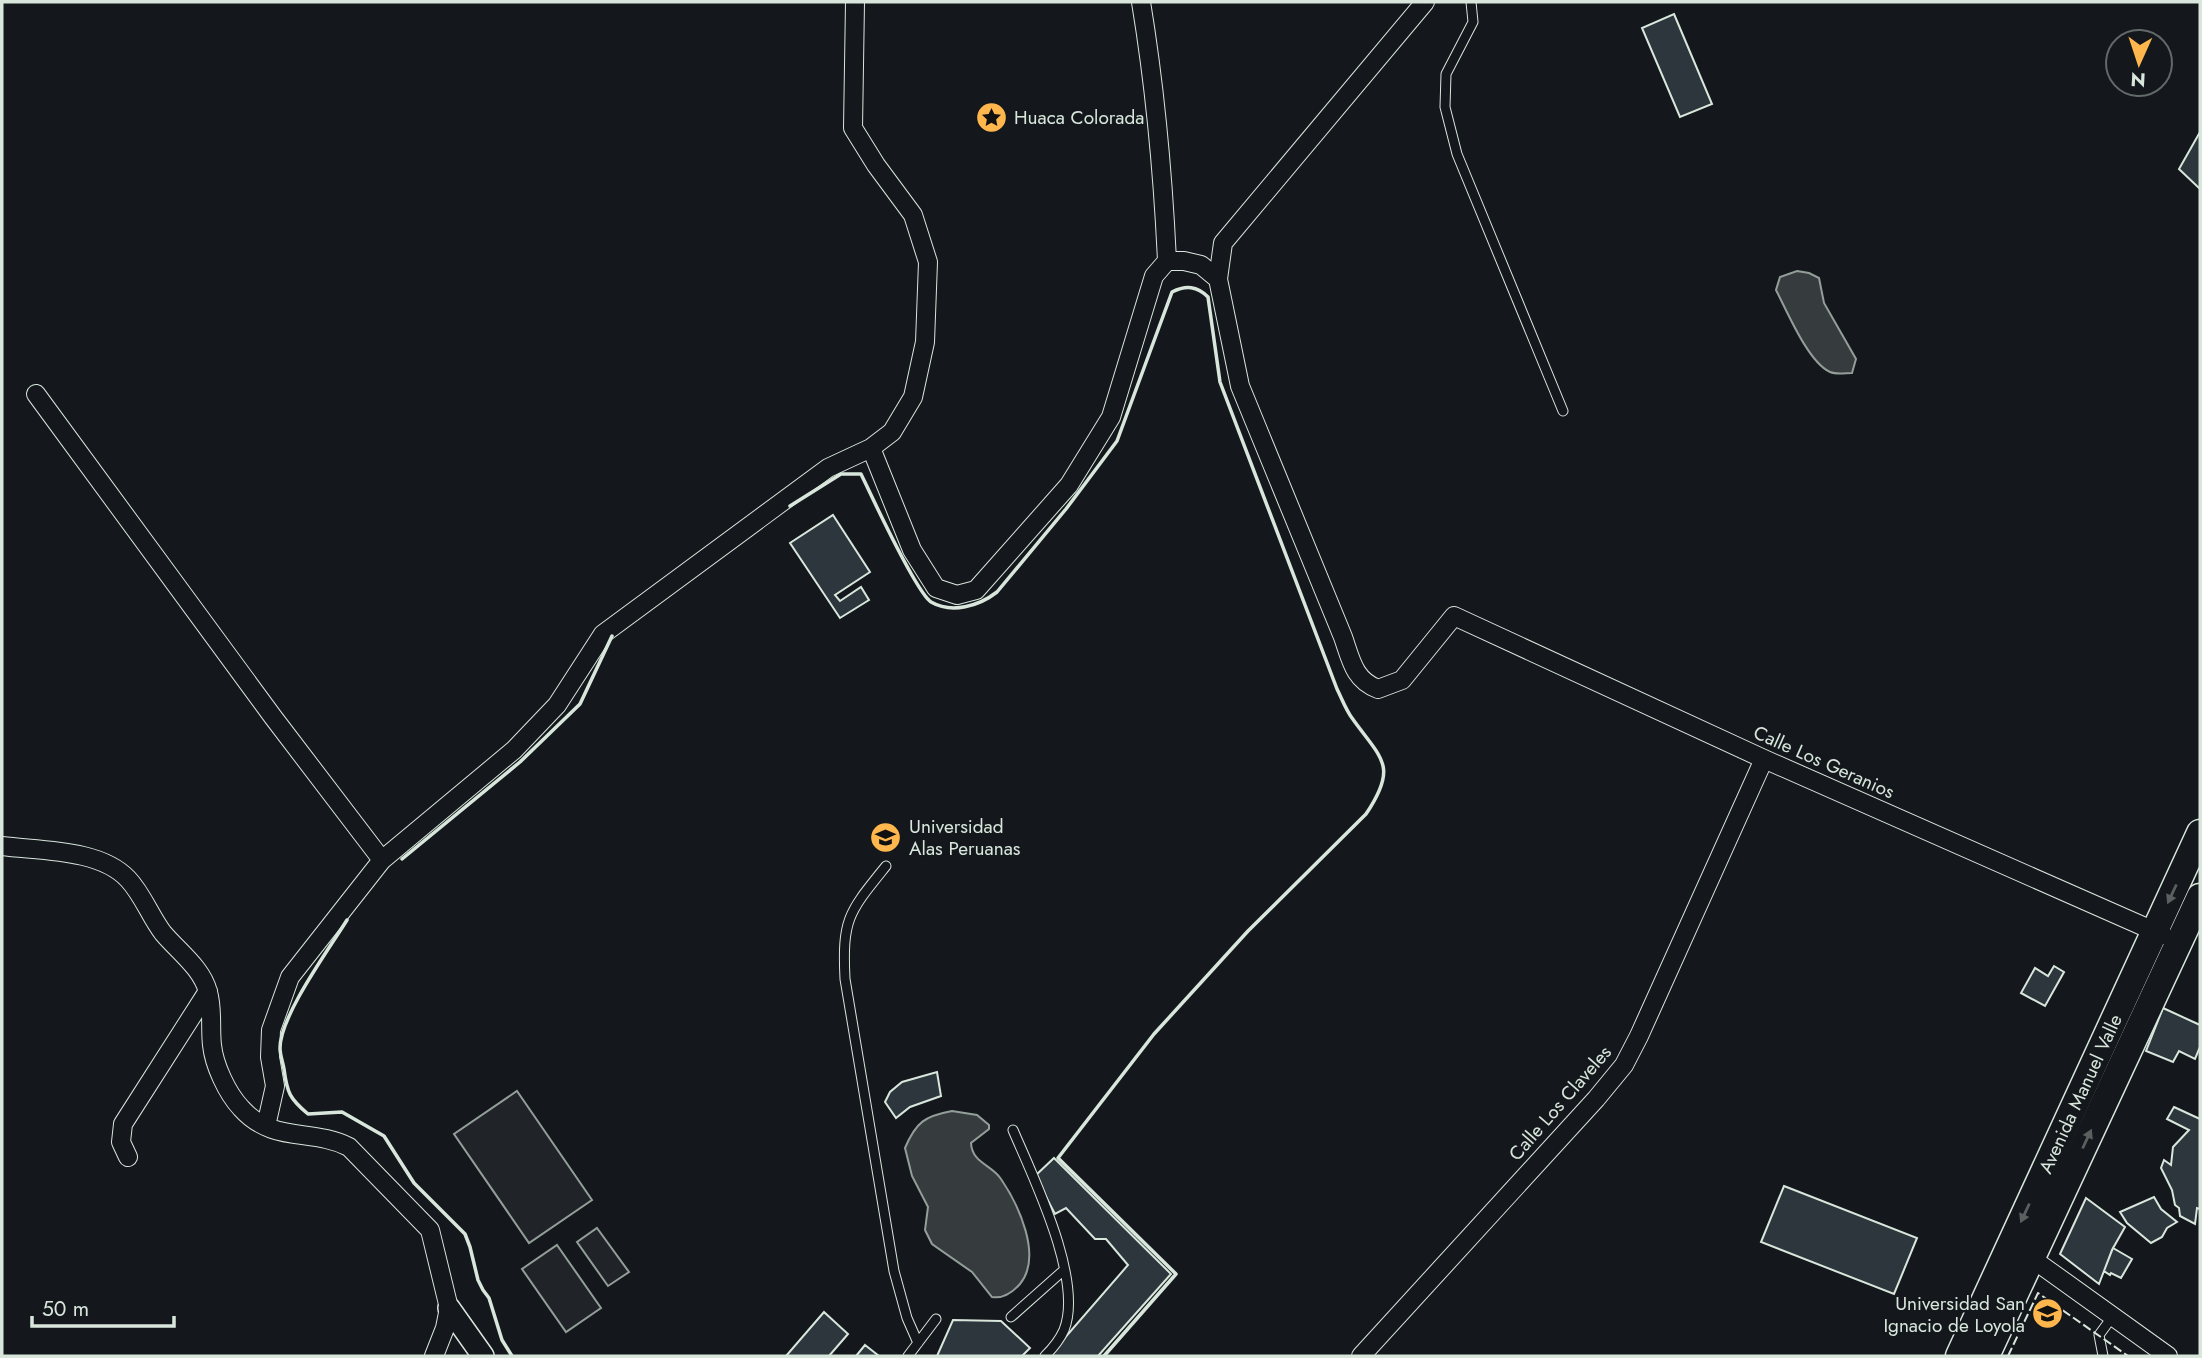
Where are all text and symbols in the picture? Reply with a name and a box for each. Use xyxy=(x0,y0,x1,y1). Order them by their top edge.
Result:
north arrow xyxy=(2104,28,2174,98)
text: N xyxy=(2130,66,2146,93)
place icon: Huaca Colorada xyxy=(974,100,1008,134)
place label: Huaca Colorada xyxy=(1014,104,1144,131)
street label: Calle Los Geranios xyxy=(1749,719,1899,805)
place label: Universidad Alas Peruanas xyxy=(909,813,1021,862)
school or university icon: Universidad Alas Peruanas xyxy=(869,820,903,854)
one-way arrow xyxy=(2166,884,2177,905)
street label: Avenida Manuel Valle xyxy=(2032,1009,2128,1178)
street label: Calle Los Claveles xyxy=(1502,1039,1618,1166)
one-way arrow xyxy=(2081,1129,2092,1149)
one-way arrow xyxy=(2020,1202,2031,1223)
scale bar xyxy=(32,1284,173,1328)
place label: Universidad San Ignacio de Loyola xyxy=(1883,1290,2025,1339)
text: 50 m xyxy=(42,1294,89,1324)
school or university icon: Universidad San Ignacio de Loyola xyxy=(2031,1297,2065,1331)

